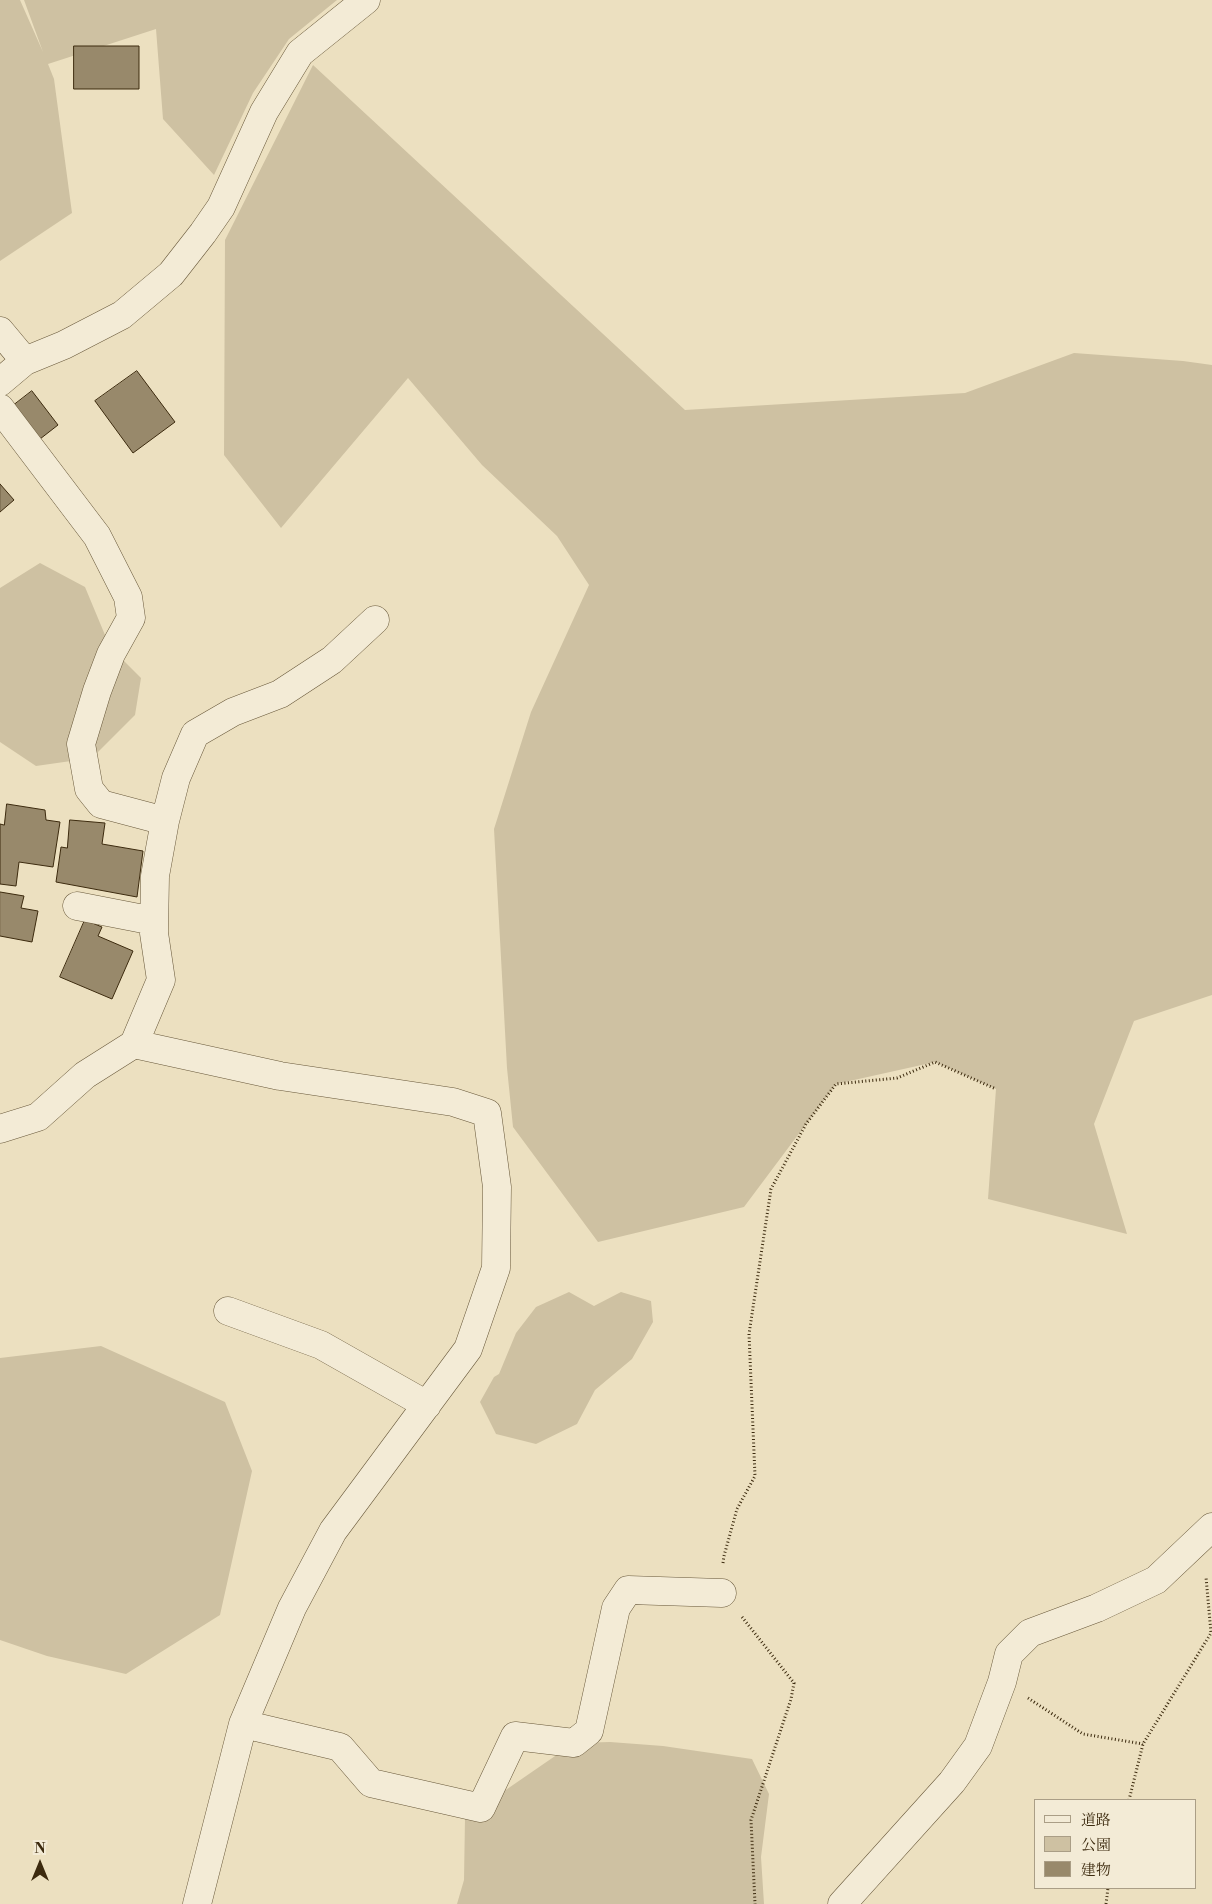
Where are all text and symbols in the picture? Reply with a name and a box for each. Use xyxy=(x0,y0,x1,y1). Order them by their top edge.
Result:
legend xyxy=(1034,1799,1197,1889)
text: 道路 xyxy=(1081,1811,1111,1830)
text: 公園 xyxy=(1081,1836,1111,1855)
north arrow xyxy=(15,1839,65,1889)
text: N xyxy=(34,1840,46,1858)
text: 建物 xyxy=(1081,1861,1111,1880)

